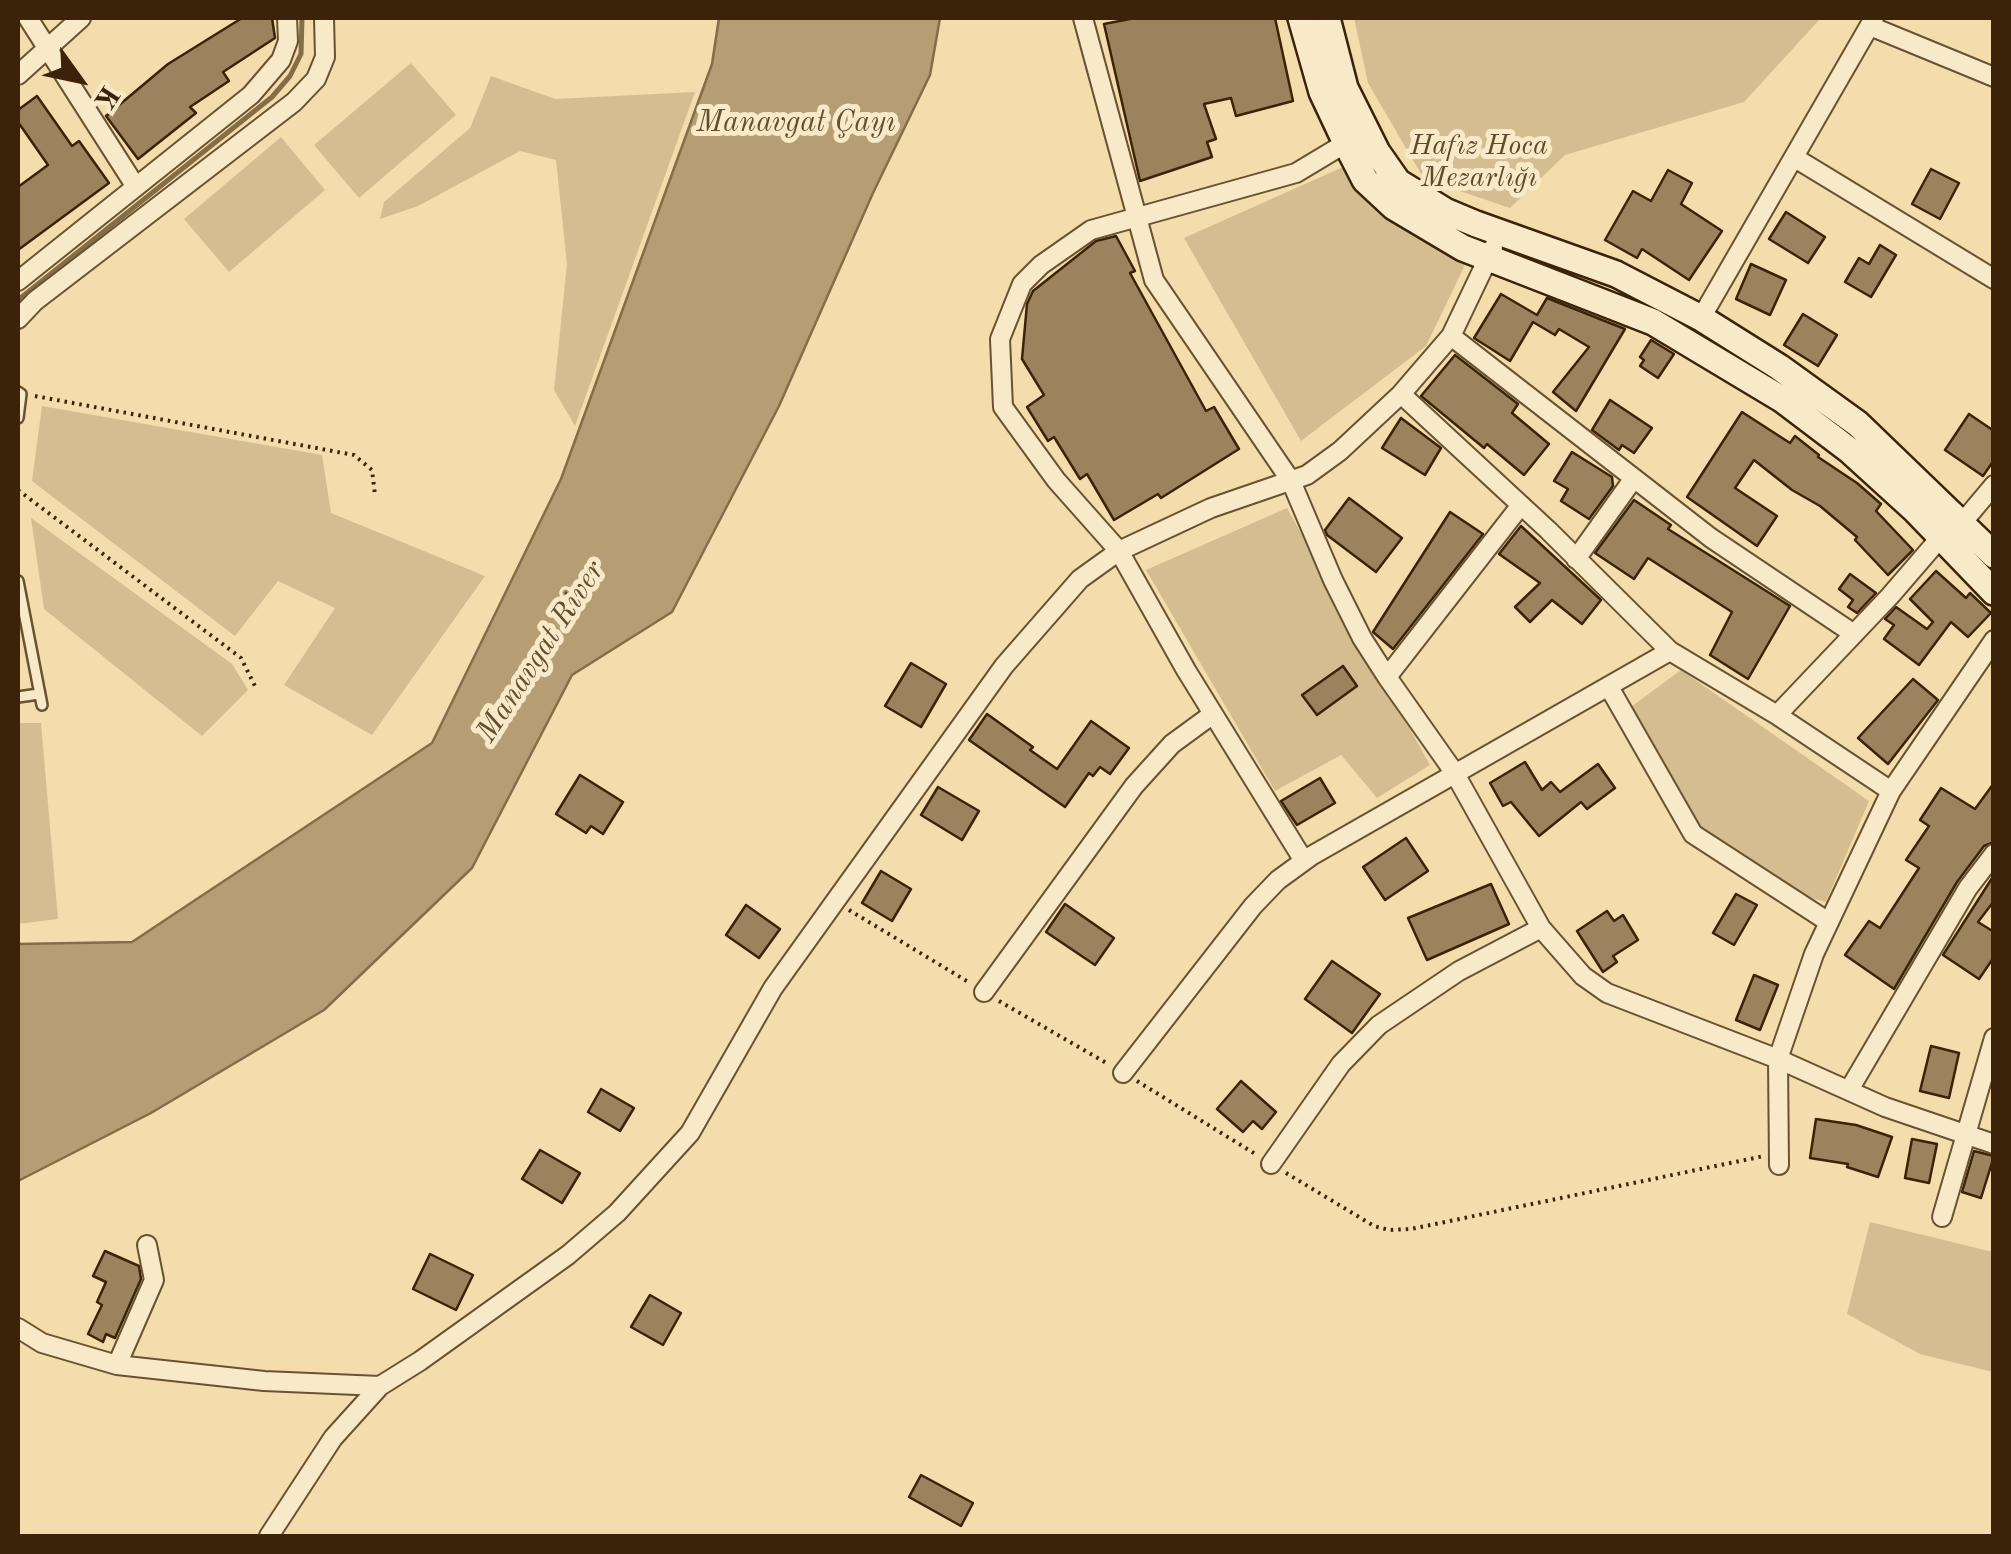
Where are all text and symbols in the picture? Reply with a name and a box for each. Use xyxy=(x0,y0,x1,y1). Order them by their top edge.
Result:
north arrow xyxy=(30,30,130,130)
text: K xyxy=(88,80,123,113)
water label: Manavgat Çayı xyxy=(696,105,896,141)
park label: Hafız Hoca Mezarlığı xyxy=(1410,130,1548,196)
water label: Manavgat River xyxy=(469,555,613,749)

